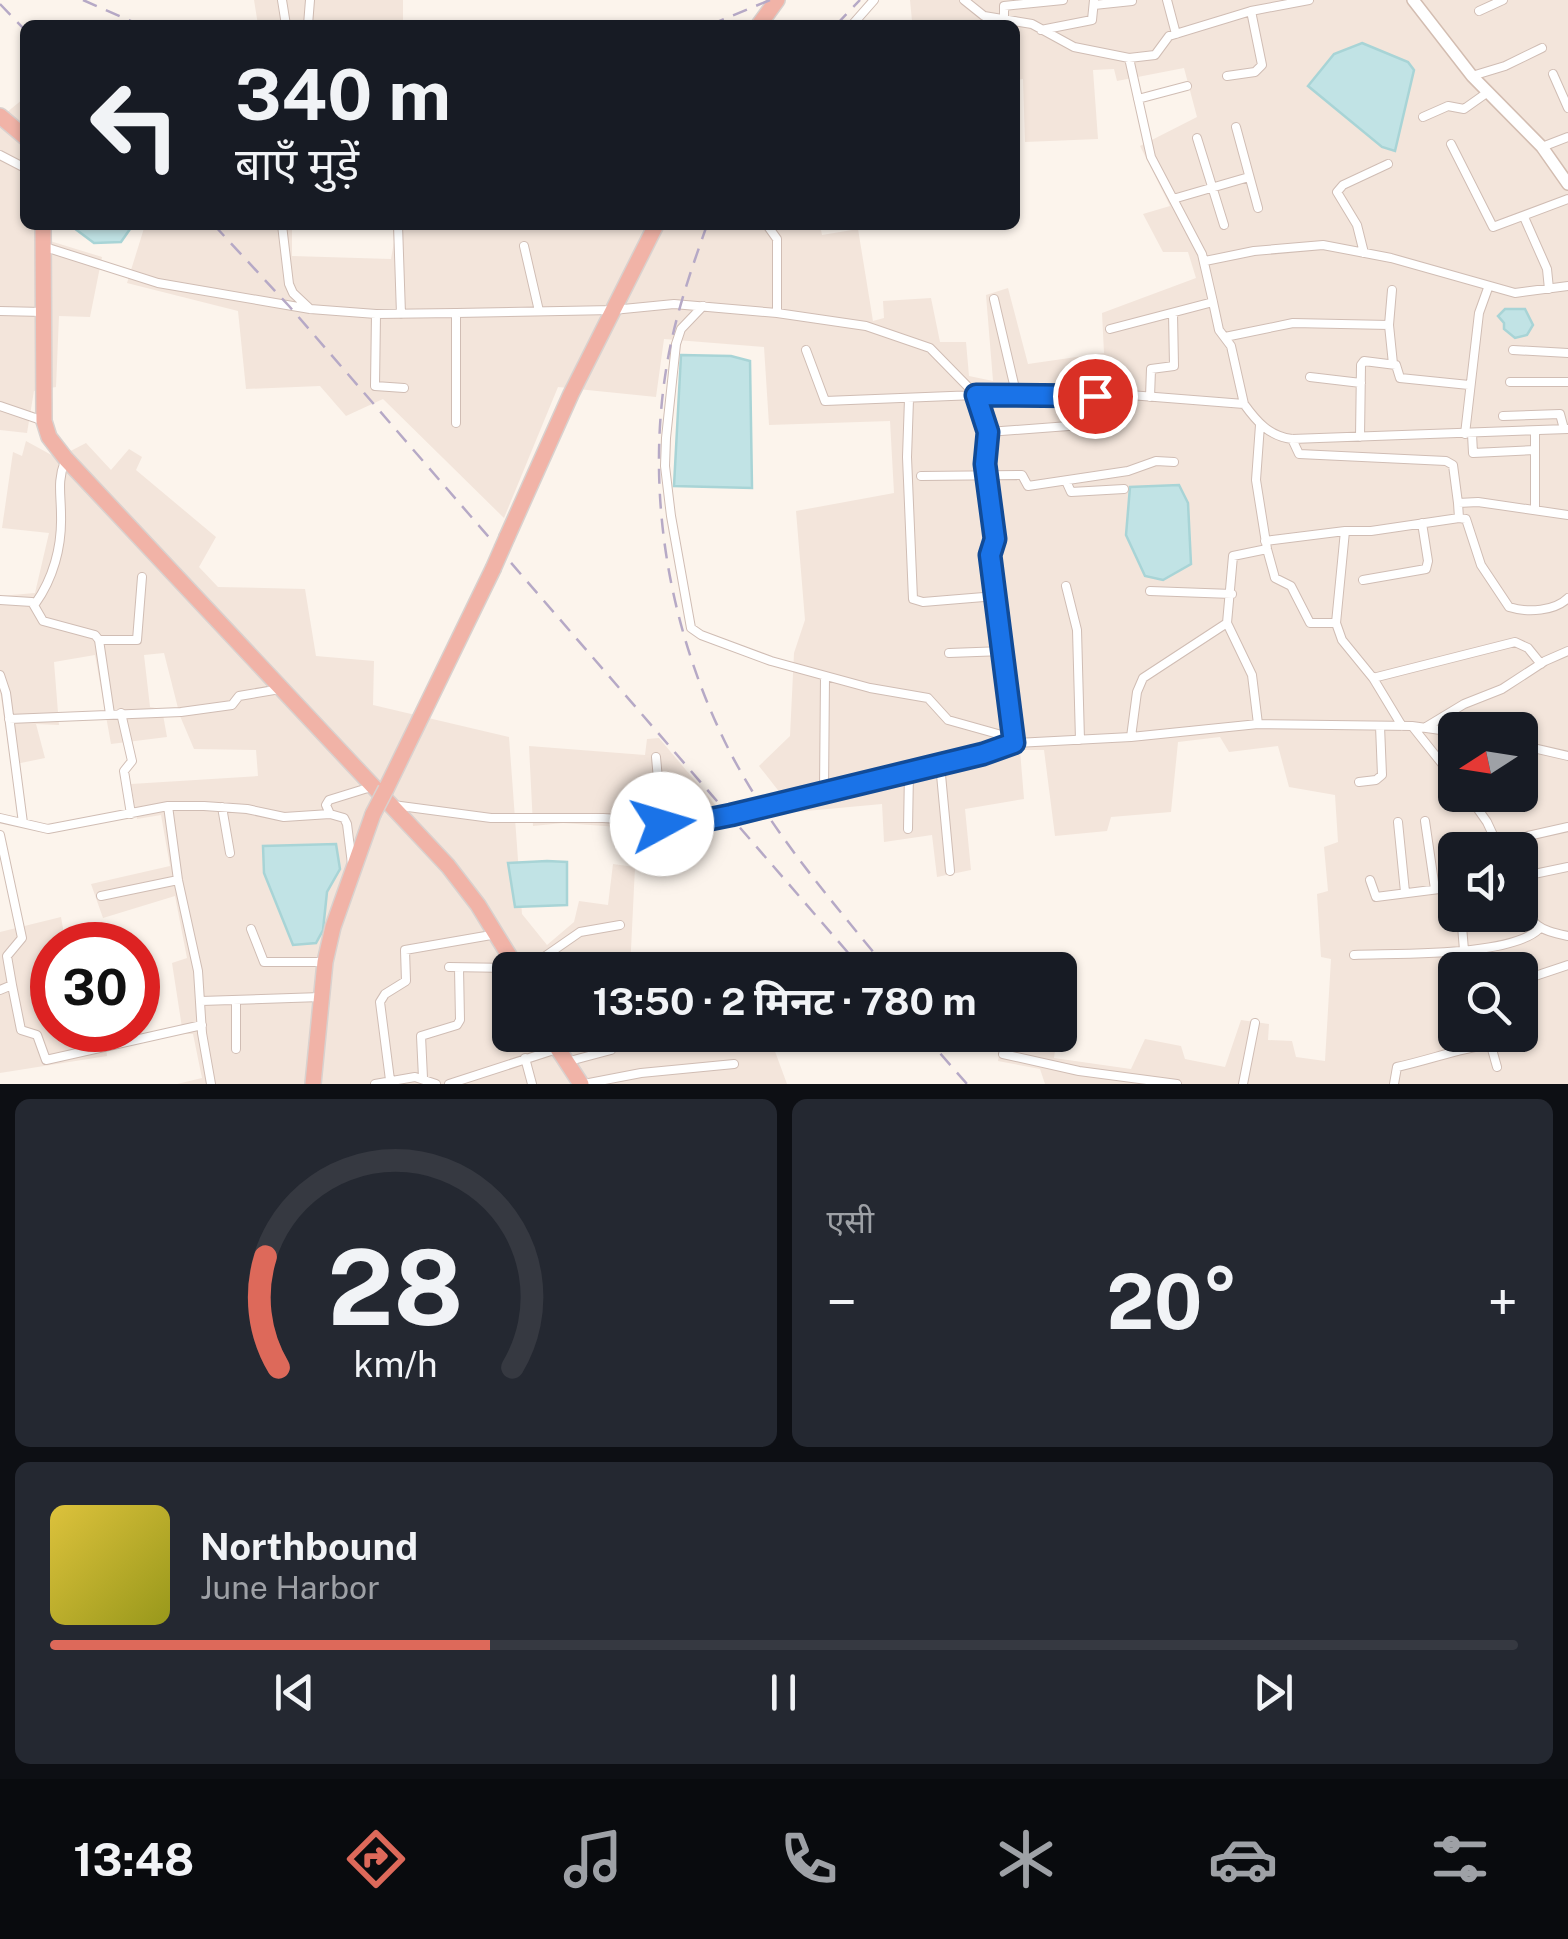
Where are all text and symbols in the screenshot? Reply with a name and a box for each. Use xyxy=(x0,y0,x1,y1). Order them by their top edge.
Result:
text: 340 m xyxy=(235,53,451,136)
icon: left xyxy=(70,60,200,190)
text: बाएँ मुड़ें xyxy=(235,137,359,190)
pin xyxy=(1053,354,1138,439)
icon: arrive xyxy=(1068,369,1123,424)
north arrow xyxy=(1438,712,1538,812)
map controls xyxy=(1438,712,1538,1052)
position arrow xyxy=(610,772,714,876)
button: sound xyxy=(1438,832,1538,932)
speed limit sign: 30 xyxy=(30,922,160,1052)
button: search xyxy=(1438,952,1538,1052)
text: 13:50 · 2 मिनट · 780 m xyxy=(592,979,977,1024)
text: एसी xyxy=(827,1203,874,1240)
text: 28 xyxy=(328,1226,464,1348)
text: 20° xyxy=(1106,1258,1238,1346)
text: − xyxy=(827,1270,857,1334)
text: + xyxy=(1487,1270,1518,1334)
text: km/h xyxy=(354,1343,438,1385)
text: Northbound xyxy=(200,1524,418,1569)
text: June Harbor xyxy=(200,1569,380,1606)
icon: previous xyxy=(267,1665,322,1720)
icon: pause xyxy=(756,1665,811,1720)
icon: next xyxy=(1246,1665,1301,1720)
icon: directions xyxy=(341,1824,411,1894)
icon: music xyxy=(558,1824,628,1894)
icon: phone xyxy=(774,1824,844,1894)
icon: climate xyxy=(991,1824,1061,1894)
icon: car xyxy=(1208,1824,1278,1894)
icon: filters xyxy=(1425,1824,1495,1894)
text: 13:48 xyxy=(73,1833,194,1886)

